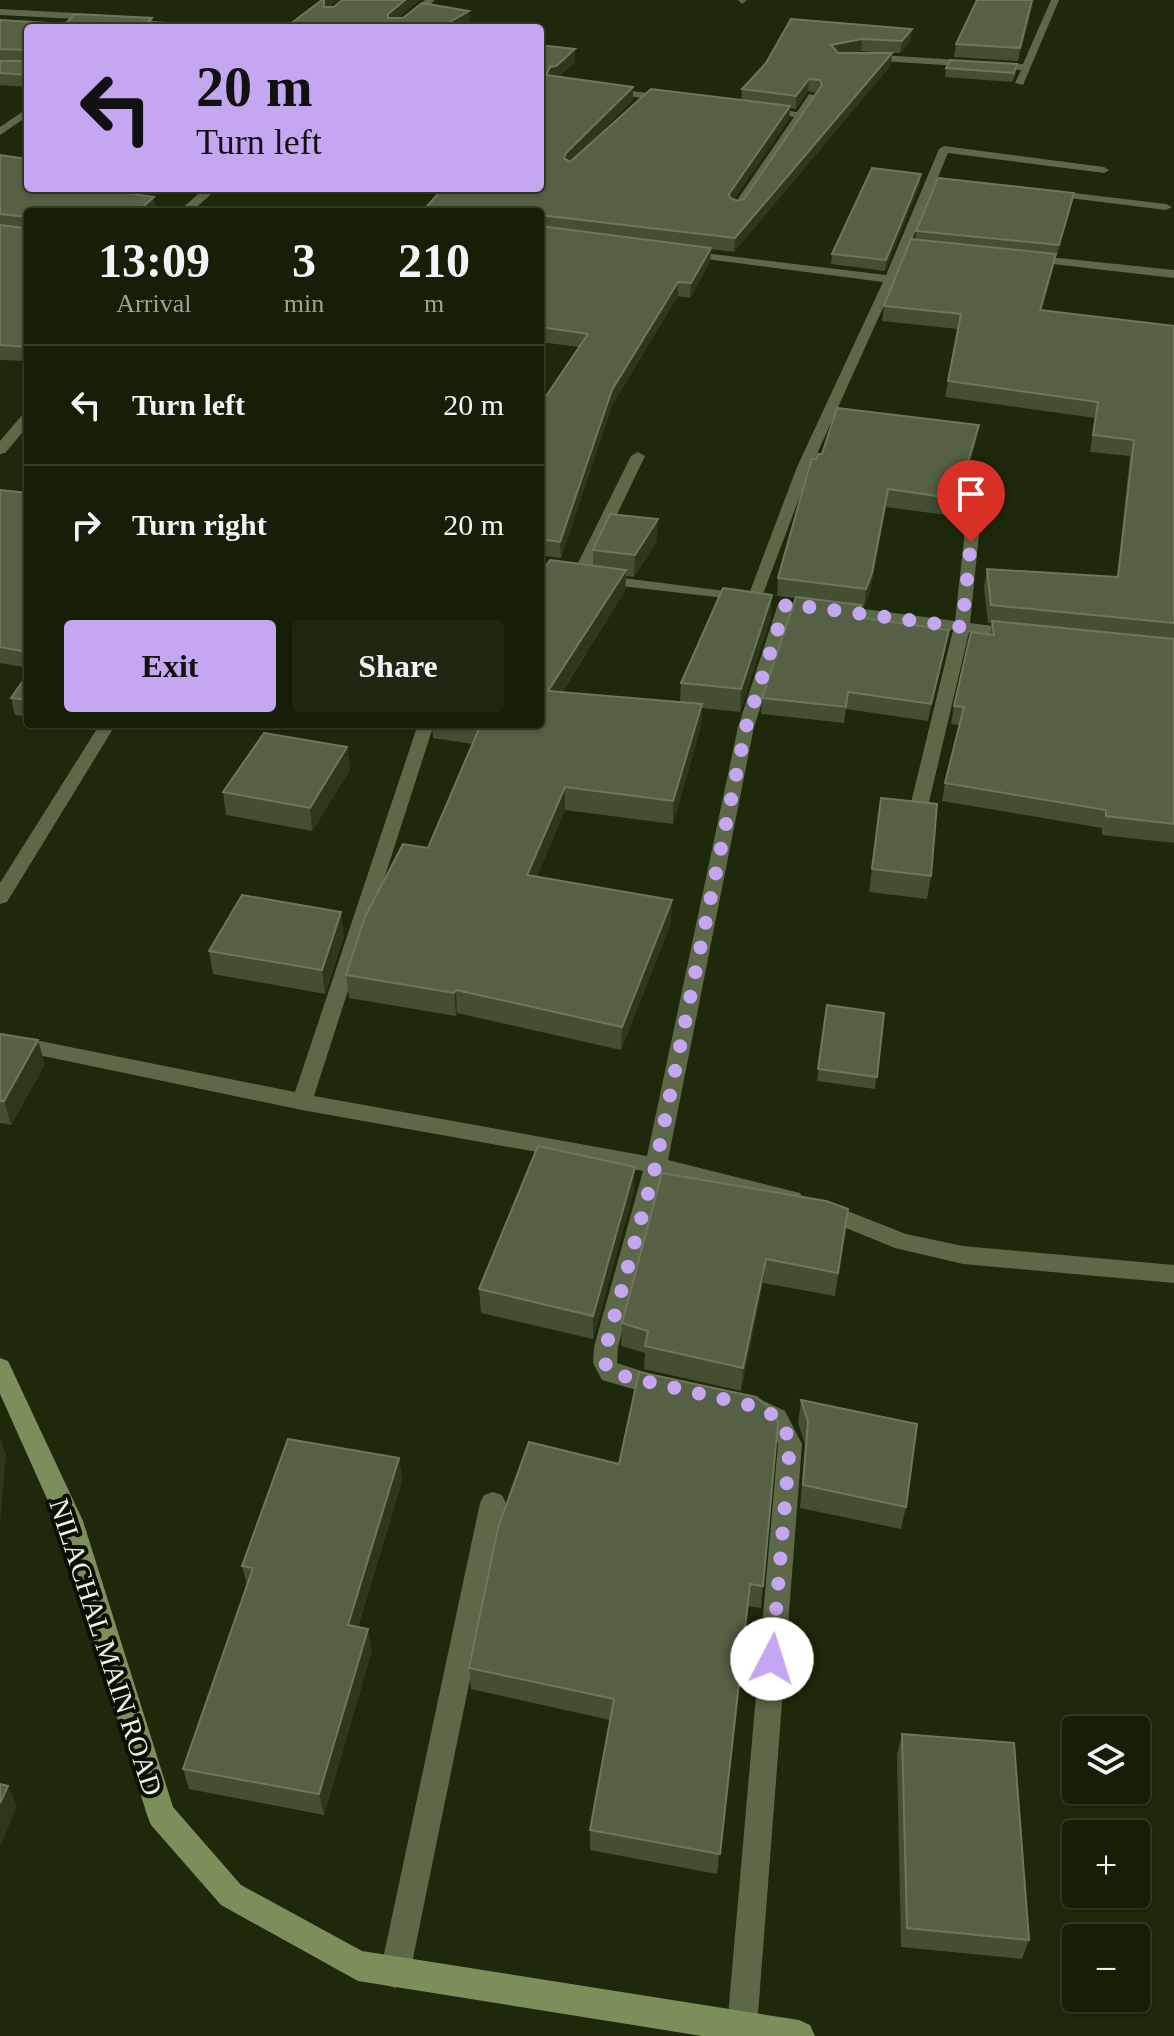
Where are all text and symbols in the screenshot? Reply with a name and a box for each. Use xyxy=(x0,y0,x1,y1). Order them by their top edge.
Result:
icon: left xyxy=(64,56,168,160)
text: 20 m xyxy=(196,56,313,118)
text: Turn left xyxy=(196,122,322,162)
text: 13:09 xyxy=(98,234,210,287)
text: 3 xyxy=(292,234,316,287)
text: 210 xyxy=(398,234,470,287)
text: Arrival xyxy=(116,289,191,318)
text: min xyxy=(284,289,324,318)
text: m xyxy=(424,289,444,318)
icon: left xyxy=(64,383,108,427)
text: Turn left xyxy=(132,388,245,421)
text: 20 m xyxy=(443,388,504,421)
pin xyxy=(937,460,1005,542)
icon: arrive xyxy=(949,472,993,516)
icon: right xyxy=(64,503,108,547)
text: Turn right xyxy=(132,508,267,541)
text: 20 m xyxy=(443,508,504,541)
button: Exit xyxy=(64,620,276,712)
button: Share xyxy=(292,620,504,712)
street label: NILACHAL MAIN ROAD xyxy=(43,1495,169,1799)
position arrow xyxy=(730,1617,814,1701)
map controls xyxy=(1062,1716,1150,2012)
button: layers xyxy=(1062,1716,1150,1804)
button: + xyxy=(1062,1820,1150,1908)
button: − xyxy=(1062,1924,1150,2012)

